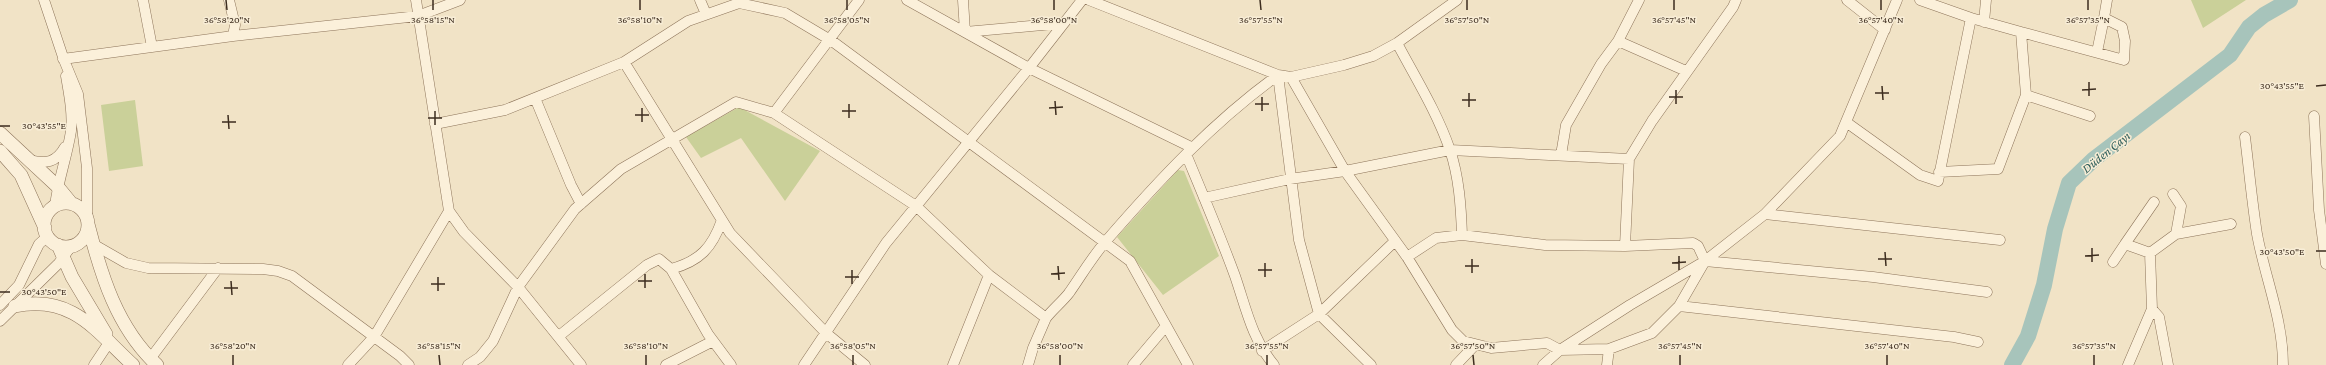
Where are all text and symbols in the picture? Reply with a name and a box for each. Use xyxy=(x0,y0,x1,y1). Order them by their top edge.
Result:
text: 36°58'20"N xyxy=(204,14,250,25)
text: 36°58'15"N xyxy=(411,14,455,25)
text: 36°58'10"N xyxy=(618,14,663,25)
text: 36°58'05"N xyxy=(824,14,870,25)
text: 36°58'00"N xyxy=(1031,14,1078,25)
text: 36°57'55"N xyxy=(1239,14,1283,25)
text: 36°57'50"N xyxy=(1445,14,1490,25)
text: 36°57'45"N xyxy=(1652,14,1696,25)
text: 36°57'40"N xyxy=(1858,14,1904,25)
text: 36°57'35"N xyxy=(2066,14,2110,25)
text: 30°43'55"E xyxy=(2260,80,2305,91)
text: 30°43'55"E xyxy=(22,120,67,131)
water label: Düden Çayı xyxy=(2079,128,2134,176)
text: 30°43'50"E xyxy=(2260,246,2305,257)
text: 30°43'50"E xyxy=(22,286,67,297)
text: 36°58'20"N xyxy=(210,340,256,351)
text: 36°58'15"N xyxy=(417,340,461,351)
text: 36°58'10"N xyxy=(624,340,669,351)
text: 36°58'05"N xyxy=(830,340,876,351)
text: 36°58'00"N xyxy=(1037,340,1084,351)
text: 36°57'55"N xyxy=(1245,340,1289,351)
text: 36°57'50"N xyxy=(1451,340,1496,351)
text: 36°57'45"N xyxy=(1658,340,1702,351)
text: 36°57'40"N xyxy=(1864,340,1910,351)
text: 36°57'35"N xyxy=(2072,340,2116,351)

